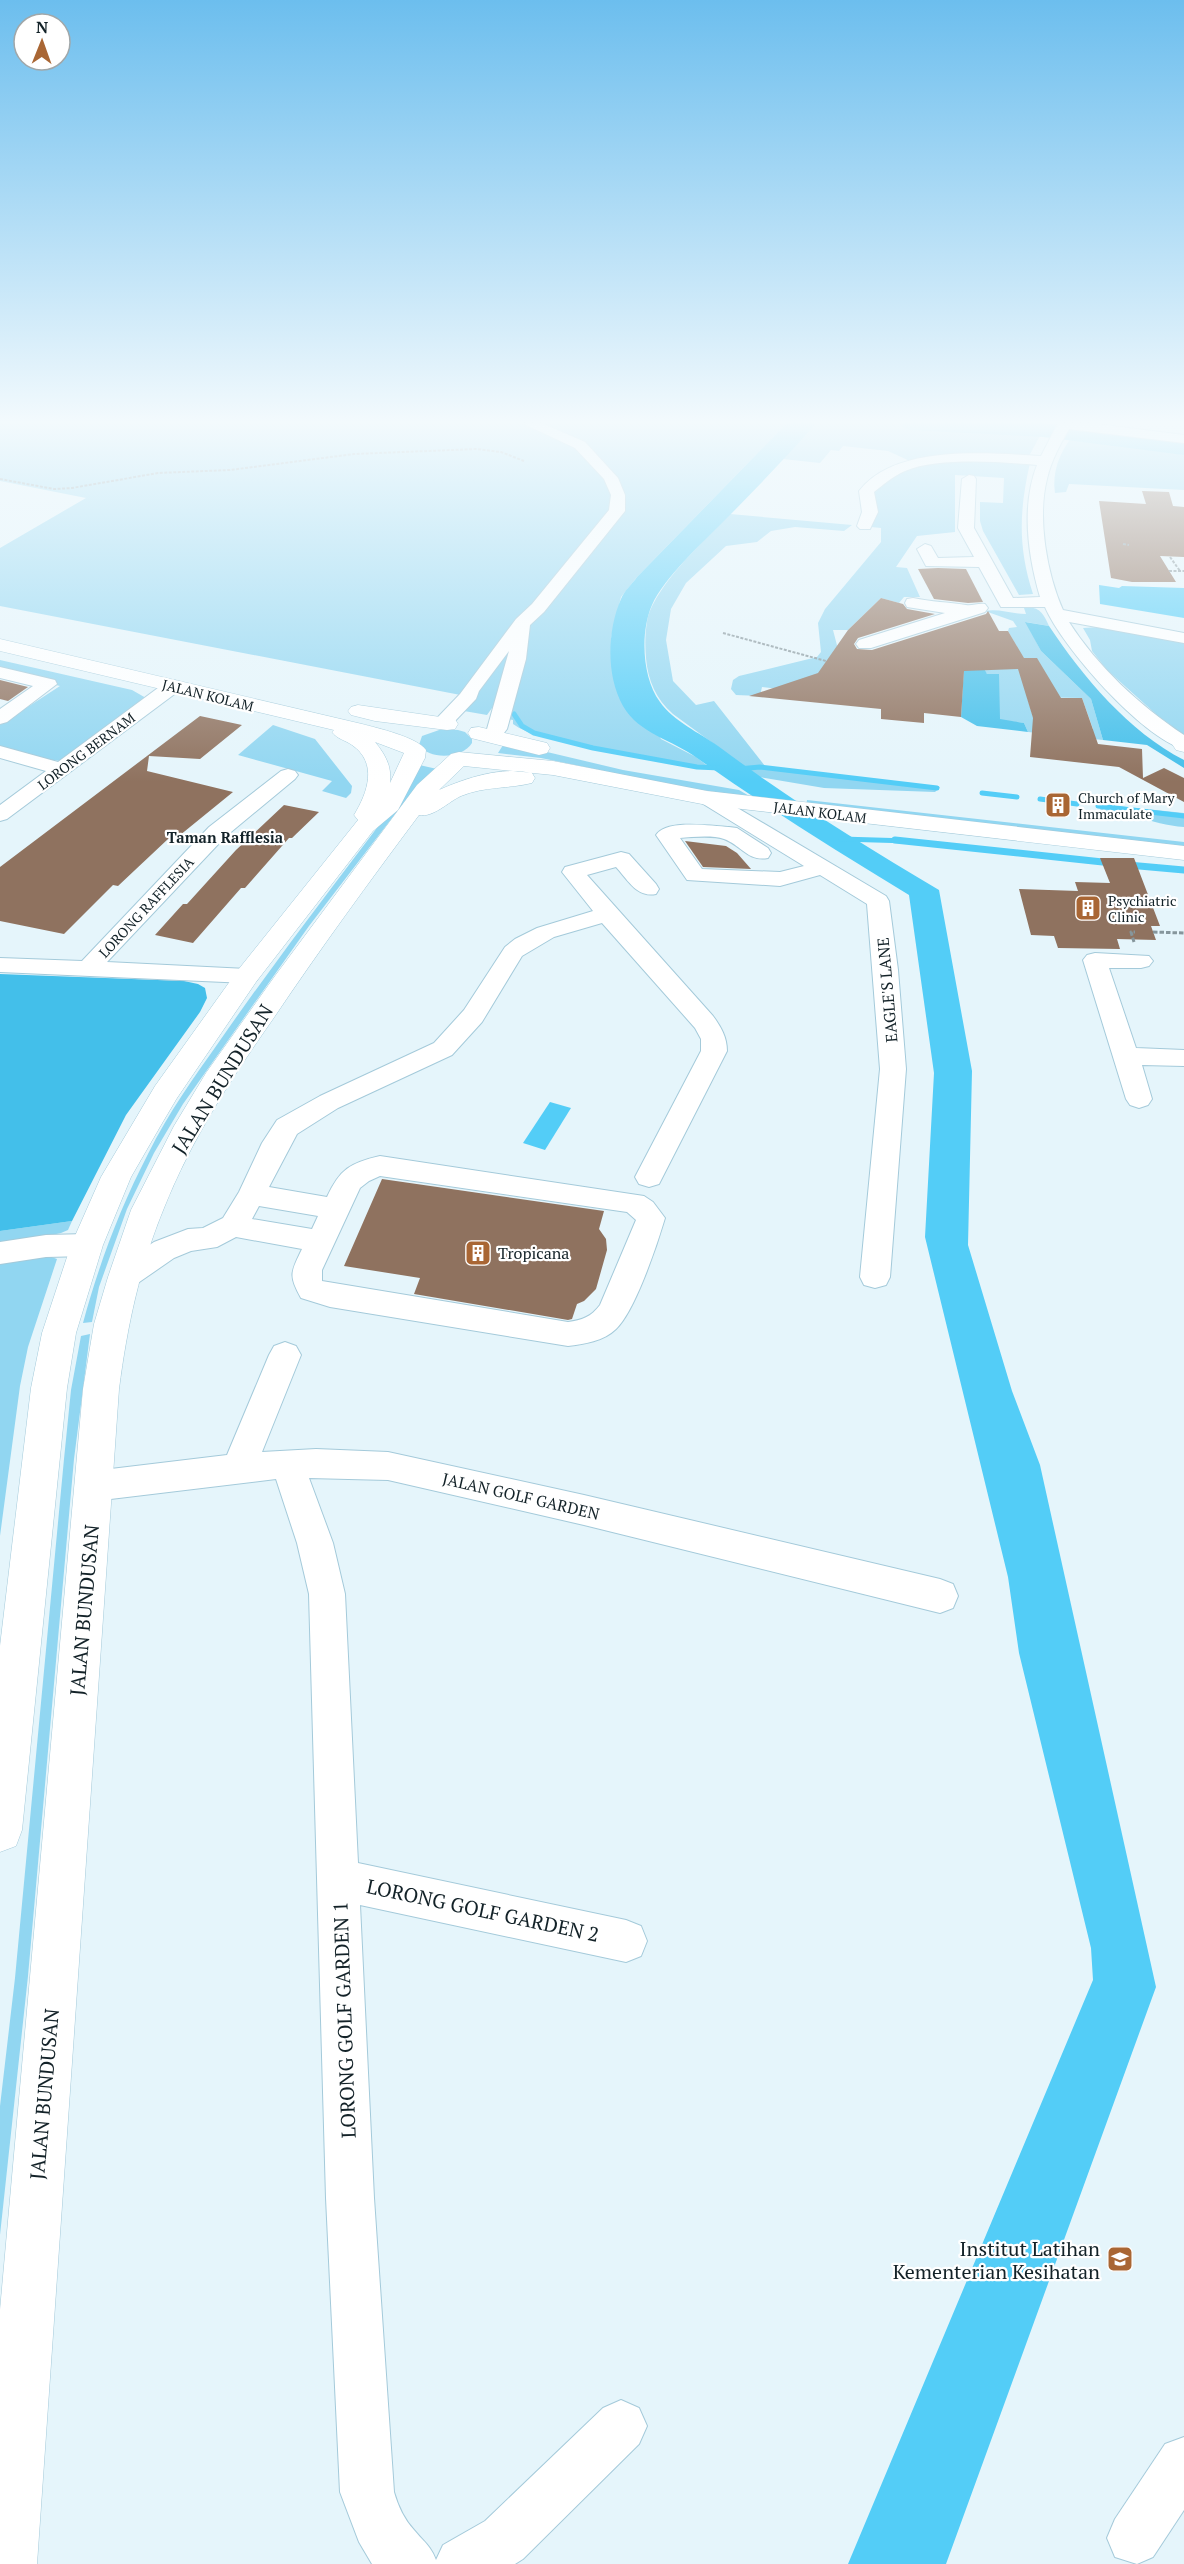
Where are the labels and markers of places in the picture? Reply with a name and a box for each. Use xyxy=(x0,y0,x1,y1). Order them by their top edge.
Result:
place label: Church of Mary Immaculate xyxy=(1078,788,1176,823)
building icon: Church of Mary Immaculate xyxy=(1043,790,1073,820)
place label: Psychiatric Clinic xyxy=(1108,891,1177,926)
building icon: Psychiatric Clinic xyxy=(1073,893,1103,923)
building icon: Tropicana xyxy=(463,1238,493,1268)
place label: Tropicana xyxy=(498,1242,569,1264)
place label: Institut Latihan Kementerian Kesihatan xyxy=(893,2235,1100,2285)
school or university icon: Institut Latihan Kementerian Kesihatan xyxy=(1105,2244,1135,2274)

